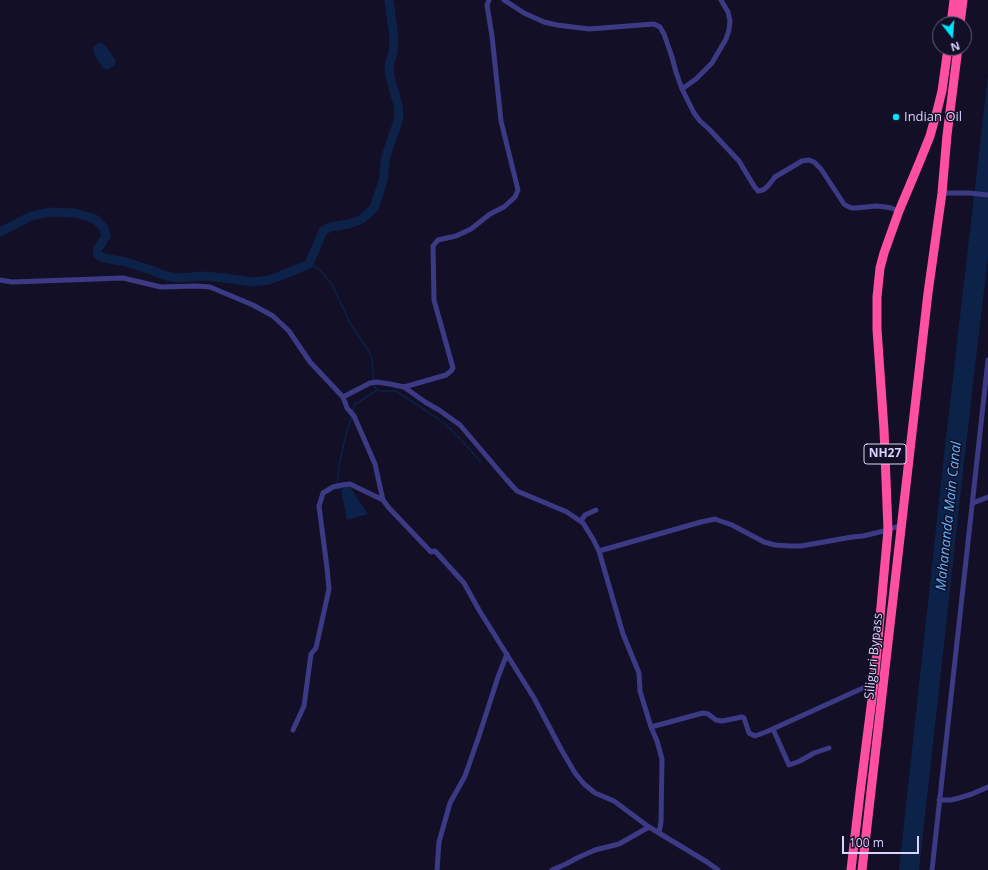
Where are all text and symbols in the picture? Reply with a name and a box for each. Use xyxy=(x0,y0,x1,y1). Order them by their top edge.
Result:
north arrow xyxy=(932,16,972,56)
text: N xyxy=(949,39,962,55)
place label: Indian Oil xyxy=(904,109,962,125)
marker: Indian Oil xyxy=(891,112,901,122)
water label: Mahananda Main Canal xyxy=(933,441,965,591)
road number: NH27 xyxy=(864,444,906,464)
street label: Siliguri Bypass xyxy=(862,612,886,700)
scale bar xyxy=(844,828,921,854)
text: 100 m xyxy=(849,834,884,851)

